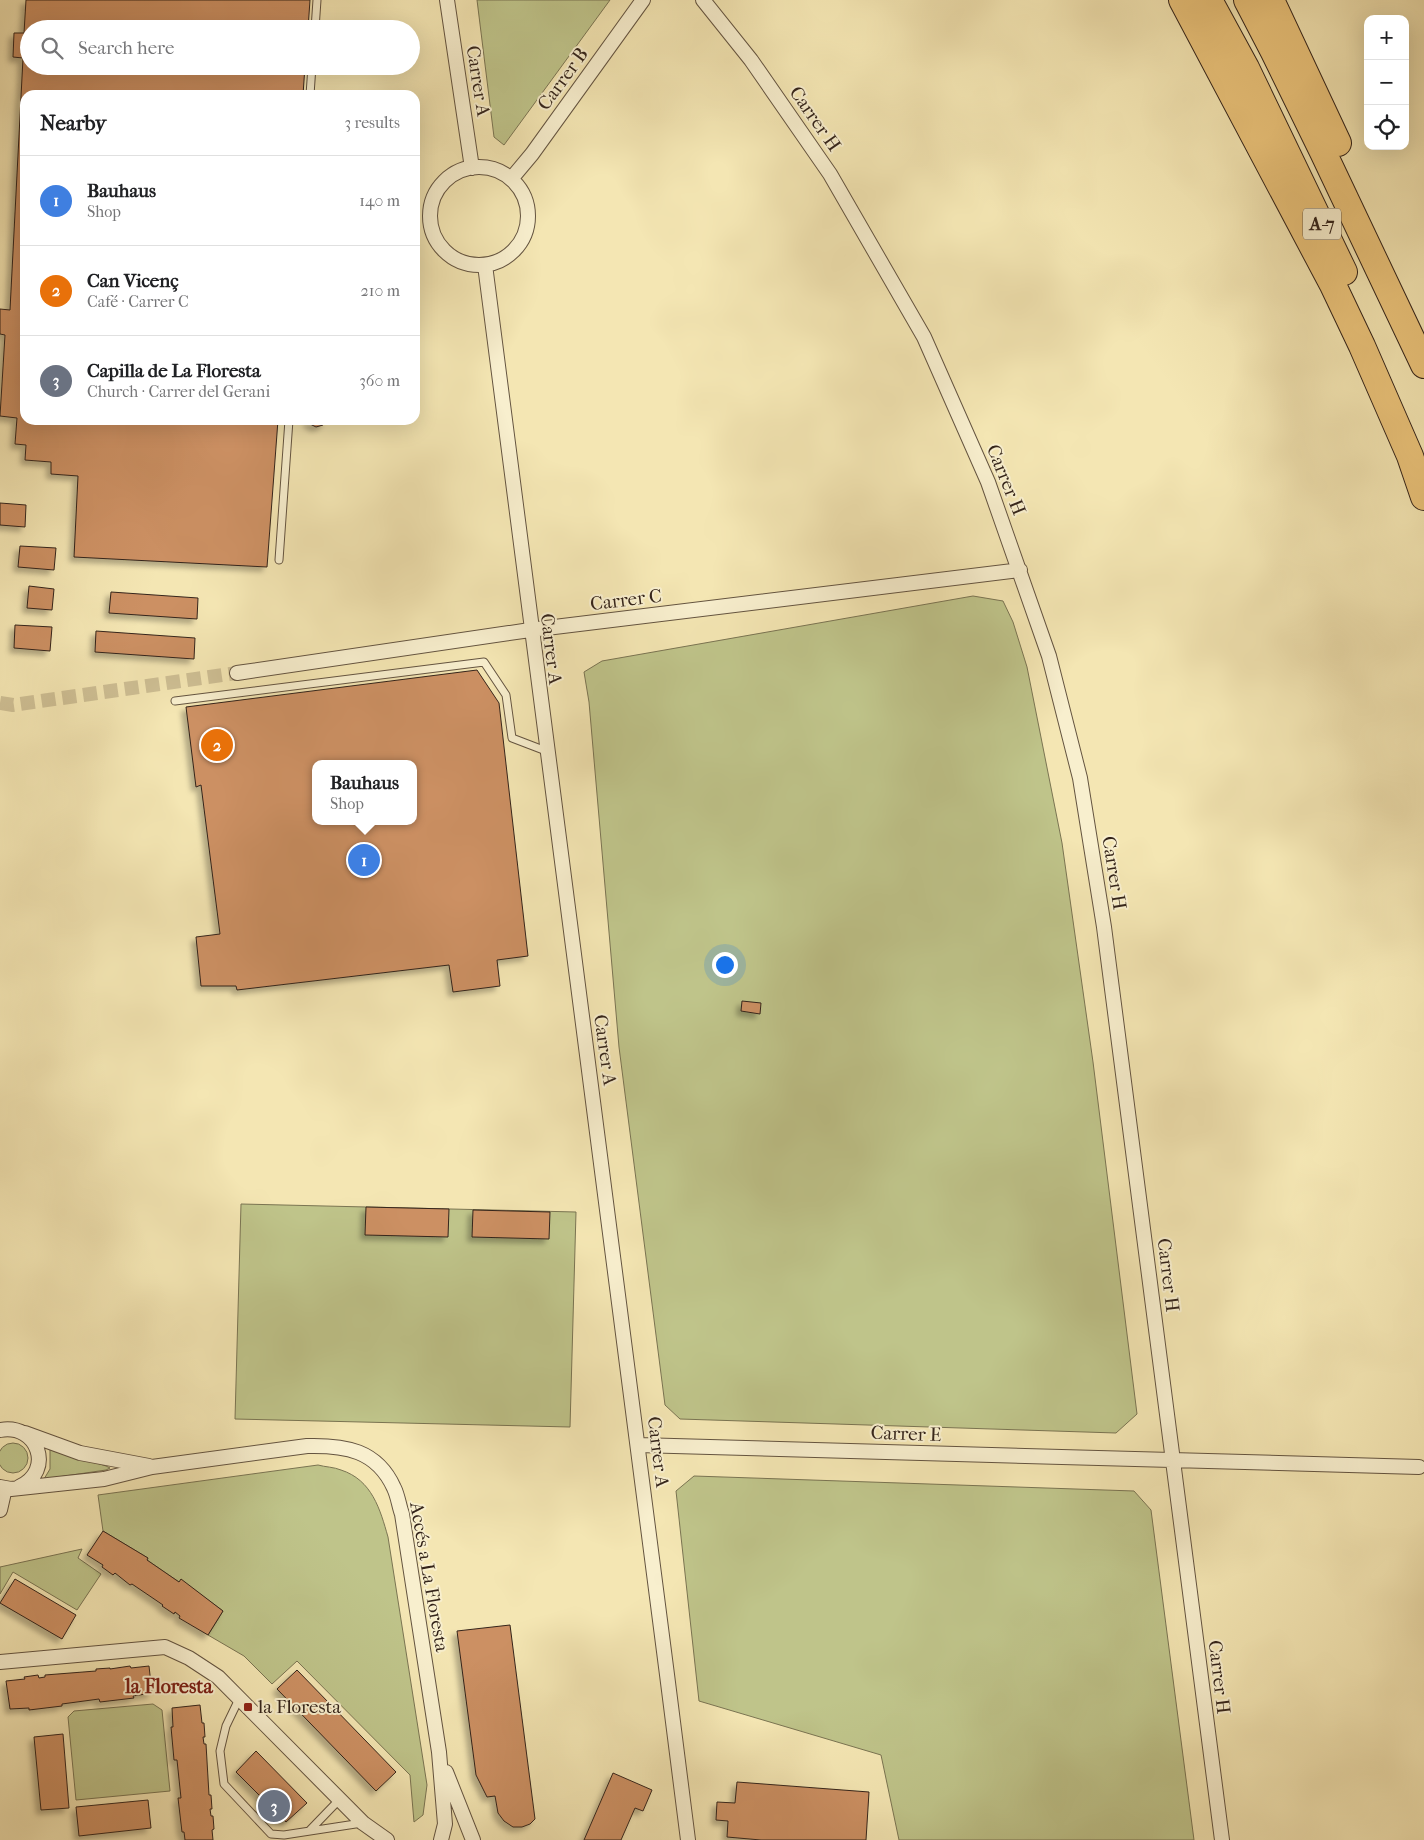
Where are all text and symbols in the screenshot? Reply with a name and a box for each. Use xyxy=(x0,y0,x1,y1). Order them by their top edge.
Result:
map controls xyxy=(1364,15,1409,150)
button: + xyxy=(1364,15,1409,60)
search box xyxy=(20,20,420,75)
icon: search xyxy=(38,34,66,62)
text: Search here xyxy=(78,37,174,59)
street label: Carrer A xyxy=(462,44,495,119)
street label: Carrer B xyxy=(533,44,593,114)
button: − xyxy=(1364,60,1409,105)
street label: Carrer H xyxy=(785,82,845,156)
button: locate xyxy=(1364,105,1409,150)
text: Nearby xyxy=(40,111,106,135)
text: 3 results xyxy=(344,113,400,132)
text: Bauhaus xyxy=(87,180,156,202)
text: 1 xyxy=(53,191,59,210)
text: 140 m xyxy=(359,191,400,210)
text: Shop xyxy=(87,202,121,221)
road number: A-7 xyxy=(1303,208,1341,240)
text: Can Vicenç xyxy=(87,270,179,292)
text: 2 xyxy=(52,281,60,300)
text: 210 m xyxy=(361,281,400,300)
text: Café · Carrer C xyxy=(87,292,189,311)
text: Capilla de La Floresta xyxy=(87,360,261,382)
text: 3 xyxy=(53,371,59,390)
text: 360 m xyxy=(359,371,400,390)
text: Church · Carrer del Gerani xyxy=(87,382,270,401)
street label: Carrer H xyxy=(982,441,1030,519)
street label: Carrer C xyxy=(589,585,663,615)
street label: Carrer A xyxy=(536,612,566,686)
pin: 2 xyxy=(201,726,233,764)
popup xyxy=(312,760,417,825)
text: Bauhaus xyxy=(330,772,399,794)
text: Shop xyxy=(330,794,364,813)
street label: Carrer H xyxy=(1097,835,1131,911)
pin: 1 xyxy=(348,841,380,879)
your location xyxy=(712,952,738,978)
street label: Carrer A xyxy=(589,1013,621,1088)
street label: Carrer H xyxy=(1153,1237,1183,1313)
street label: Carrer A xyxy=(643,1415,673,1489)
street label: Carrer E xyxy=(870,1422,942,1446)
street label: Accés a La Floresta xyxy=(405,1499,453,1654)
street label: Carrer H xyxy=(1204,1639,1234,1715)
district label: la Floresta xyxy=(124,1675,213,1698)
place label: la Floresta xyxy=(257,1696,341,1718)
marker: la Floresta xyxy=(242,1701,254,1713)
pin: 3 xyxy=(258,1787,290,1825)

